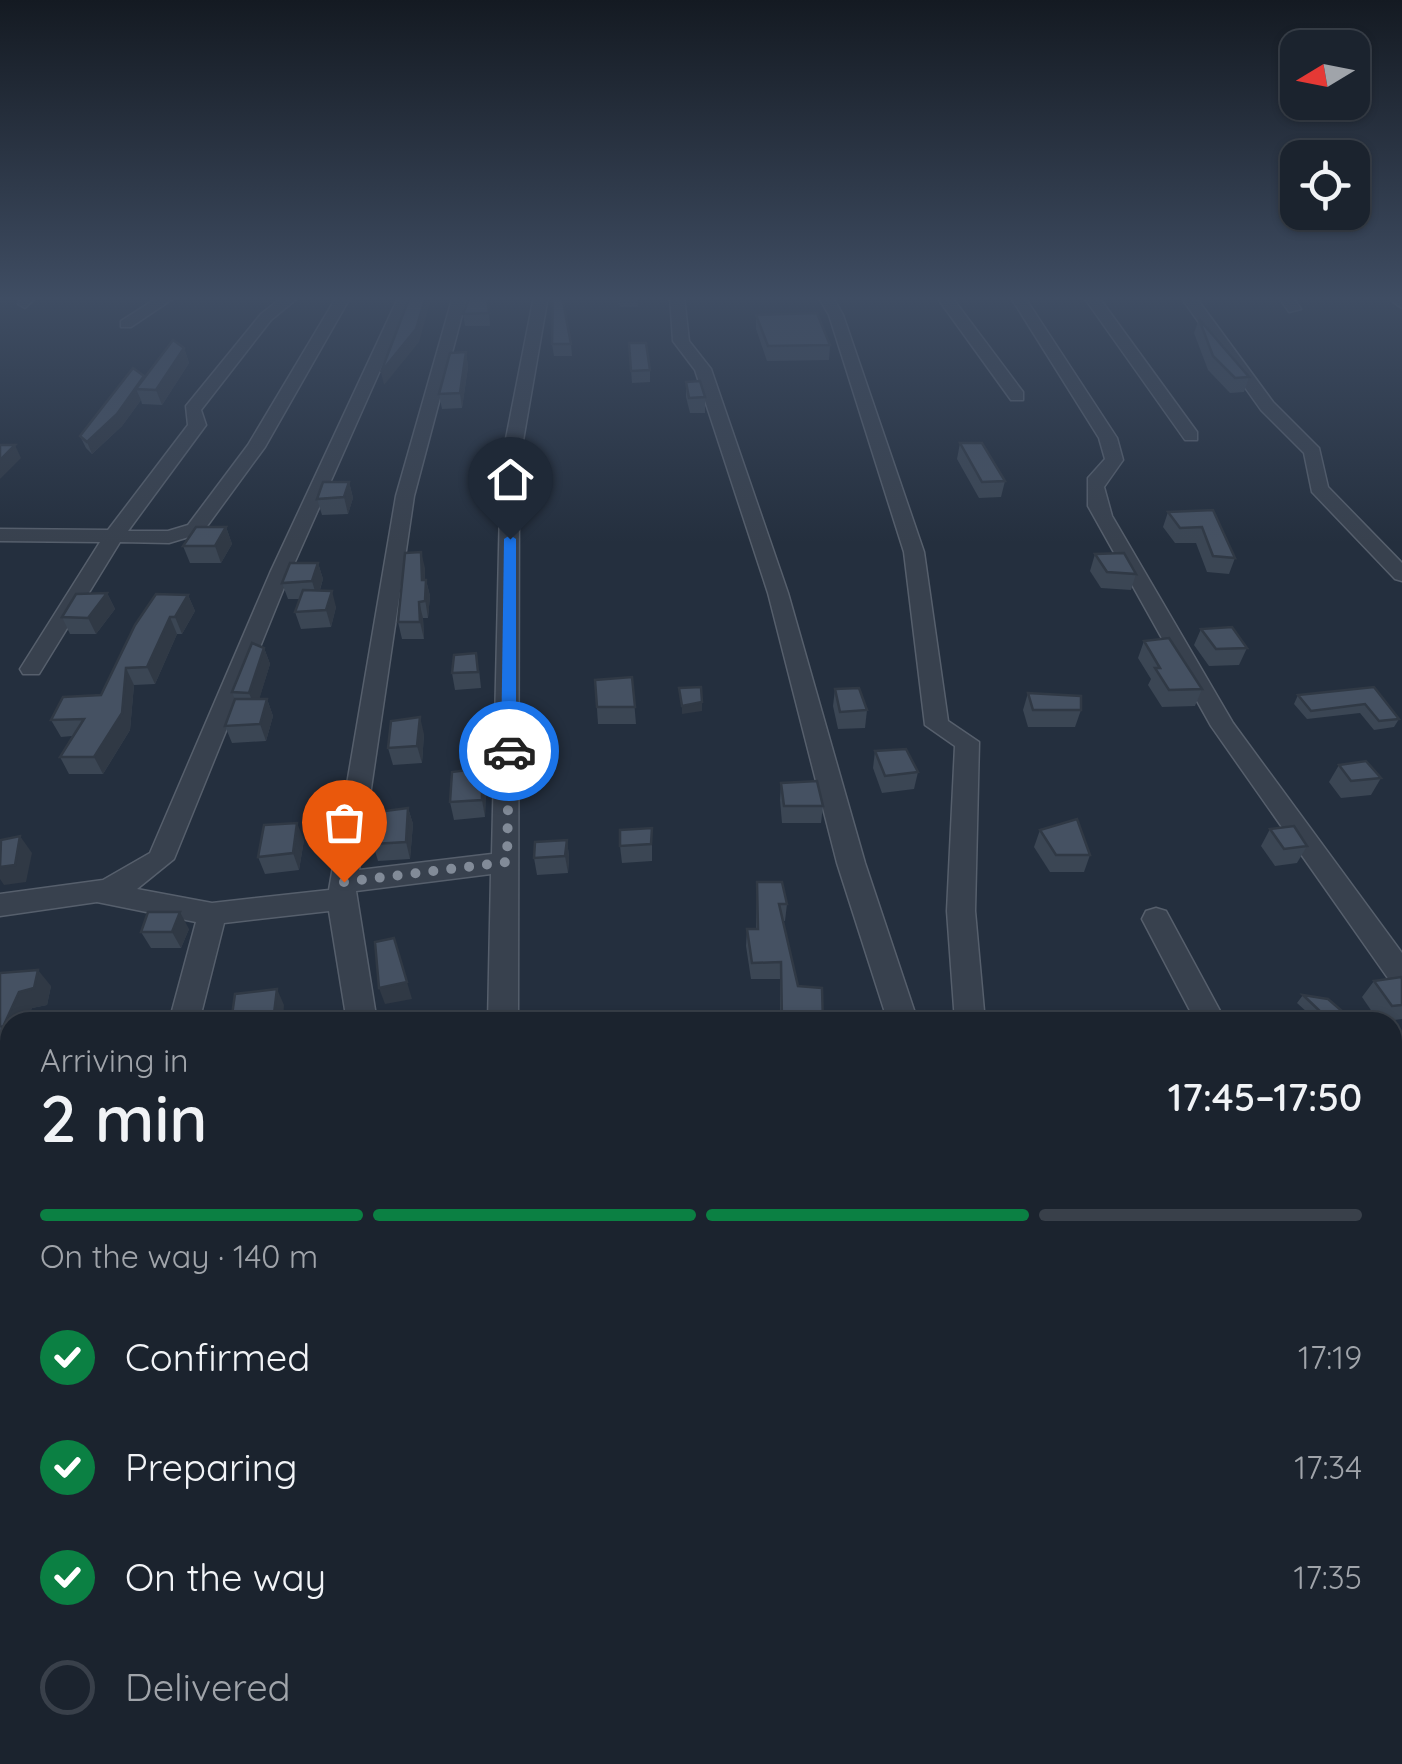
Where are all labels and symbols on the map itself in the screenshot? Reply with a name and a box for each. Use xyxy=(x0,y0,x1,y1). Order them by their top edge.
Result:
north arrow xyxy=(1280,30,1370,120)
pin xyxy=(468,437,553,540)
courier xyxy=(459,701,559,801)
pin xyxy=(302,780,387,883)

